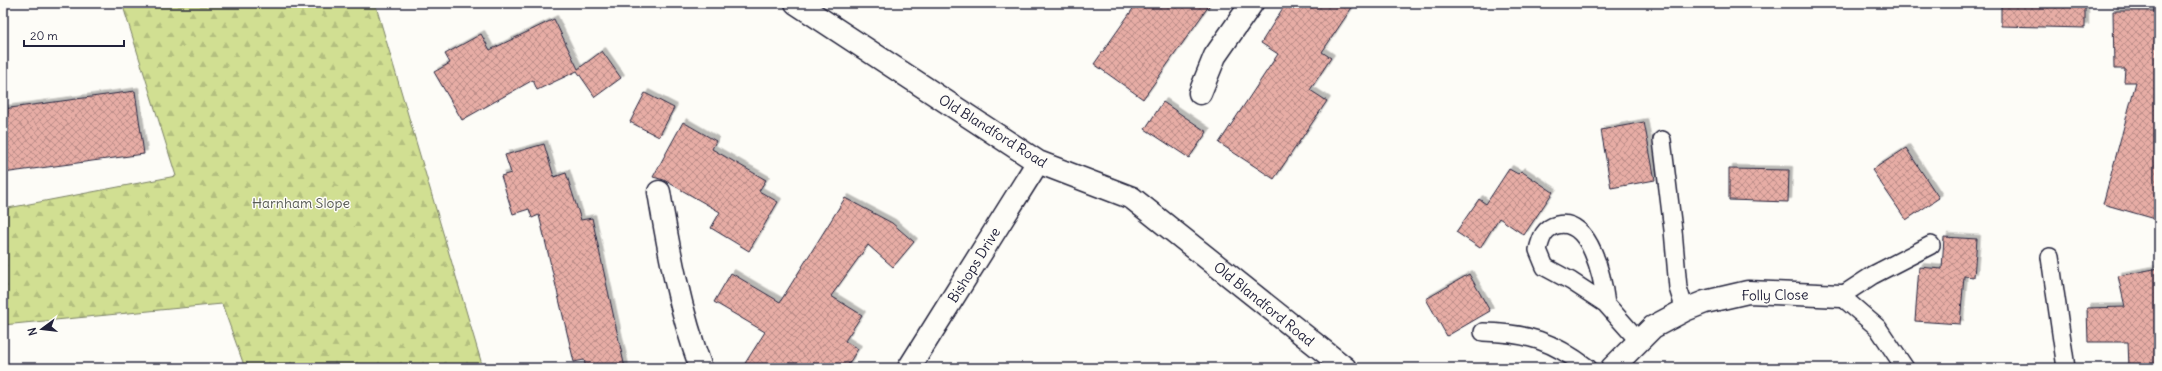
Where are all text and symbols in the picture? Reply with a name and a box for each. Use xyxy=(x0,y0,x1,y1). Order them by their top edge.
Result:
scale bar xyxy=(24,22,124,48)
text: 20 m xyxy=(30,28,58,43)
street label: Old Blandford Road xyxy=(935,90,1051,172)
park label: Harnham Slope xyxy=(252,194,350,212)
street label: Bishops Drive xyxy=(944,224,1004,306)
street label: Old Blandford Road xyxy=(1210,258,1318,350)
street label: Folly Close xyxy=(1741,285,1809,305)
north arrow xyxy=(22,309,62,349)
text: N xyxy=(25,326,40,337)

